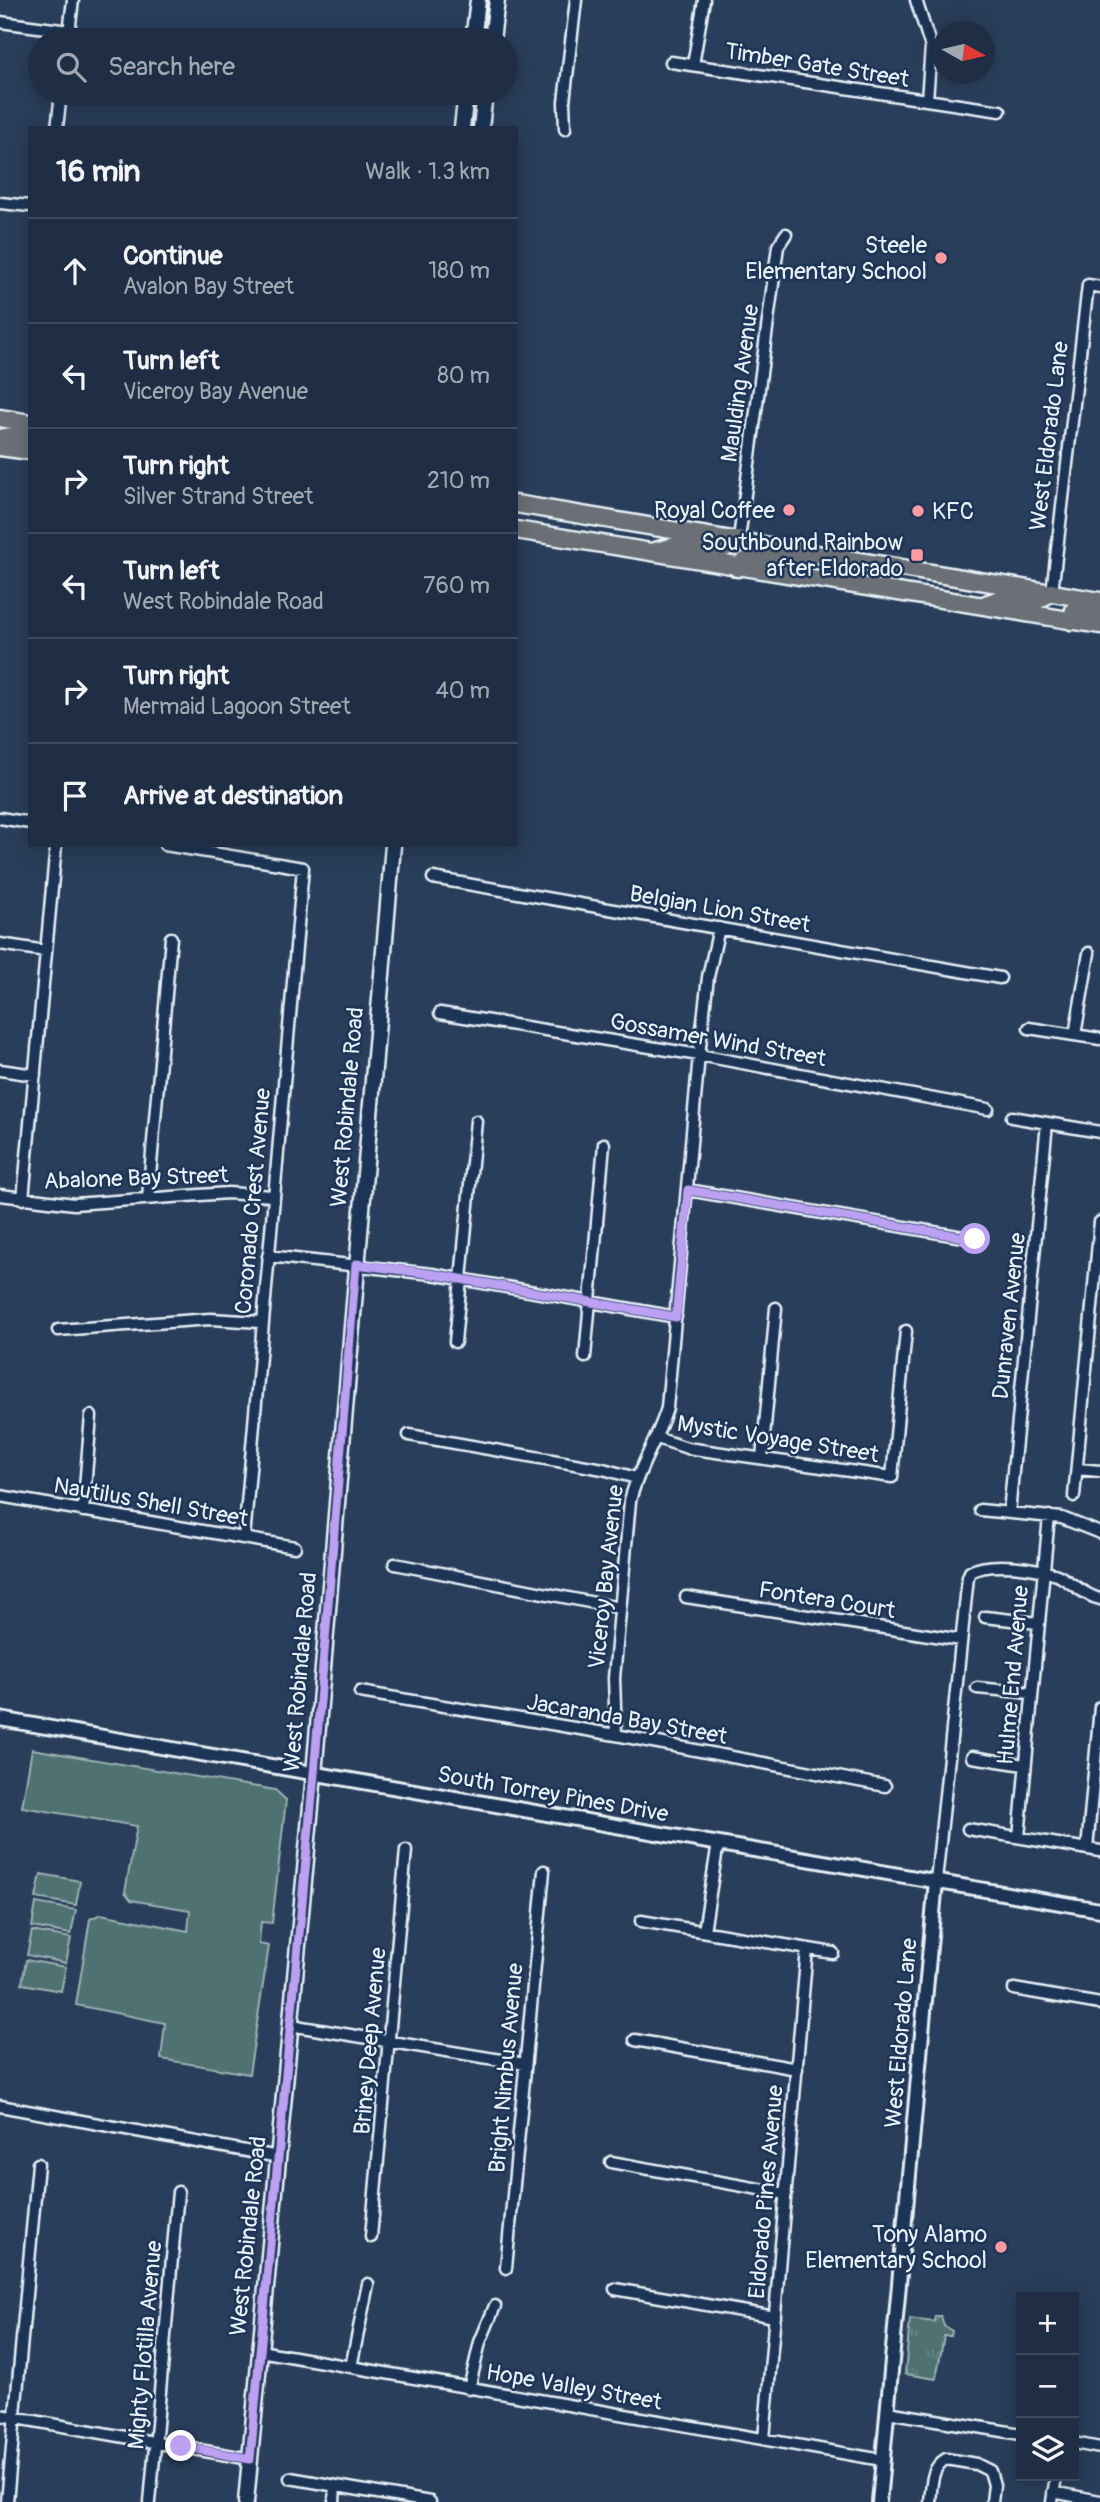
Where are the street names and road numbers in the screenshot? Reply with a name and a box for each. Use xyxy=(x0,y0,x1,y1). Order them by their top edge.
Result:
street label: Timber Gate Street xyxy=(723,36,912,94)
street label: Maulding Avenue xyxy=(715,301,766,464)
street label: West Eldorado Lane xyxy=(1023,339,1075,532)
street label: Belgian Lion Street xyxy=(627,879,813,939)
street label: West Robindale Road xyxy=(324,1006,370,1208)
street label: Gossamer Wind Street xyxy=(608,1007,829,1073)
street label: Coronado Crest Avenue xyxy=(229,1086,277,1315)
street label: Abalone Bay Street xyxy=(43,1160,230,1196)
street label: Dunraven Avenue xyxy=(986,1231,1032,1401)
street label: Mystic Voyage Street xyxy=(675,1409,882,1469)
street label: Nautilus Shell Street xyxy=(52,1471,251,1533)
street label: Viceroy Bay Avenue xyxy=(582,1483,630,1671)
street label: West Robindale Road xyxy=(277,1571,323,1773)
street label: Fontera Court xyxy=(757,1575,898,1625)
street label: Hulme End Avenue xyxy=(991,1583,1035,1766)
street label: Jacaranda Bay Street xyxy=(524,1687,730,1751)
street label: South Torrey Pines Drive xyxy=(435,1759,671,1829)
street label: West Eldorado Lane xyxy=(878,1936,924,2129)
street label: Briney Deep Avenue xyxy=(347,1945,393,2136)
street label: Bright Nimbus Avenue xyxy=(482,1961,530,2174)
street label: Eldorado Pines Avenue xyxy=(742,2083,790,2300)
street label: West Robindale Road xyxy=(223,2135,273,2337)
street label: Mighty Flotilla Avenue xyxy=(121,2239,169,2451)
street label: Hope Valley Street xyxy=(484,2357,665,2417)

